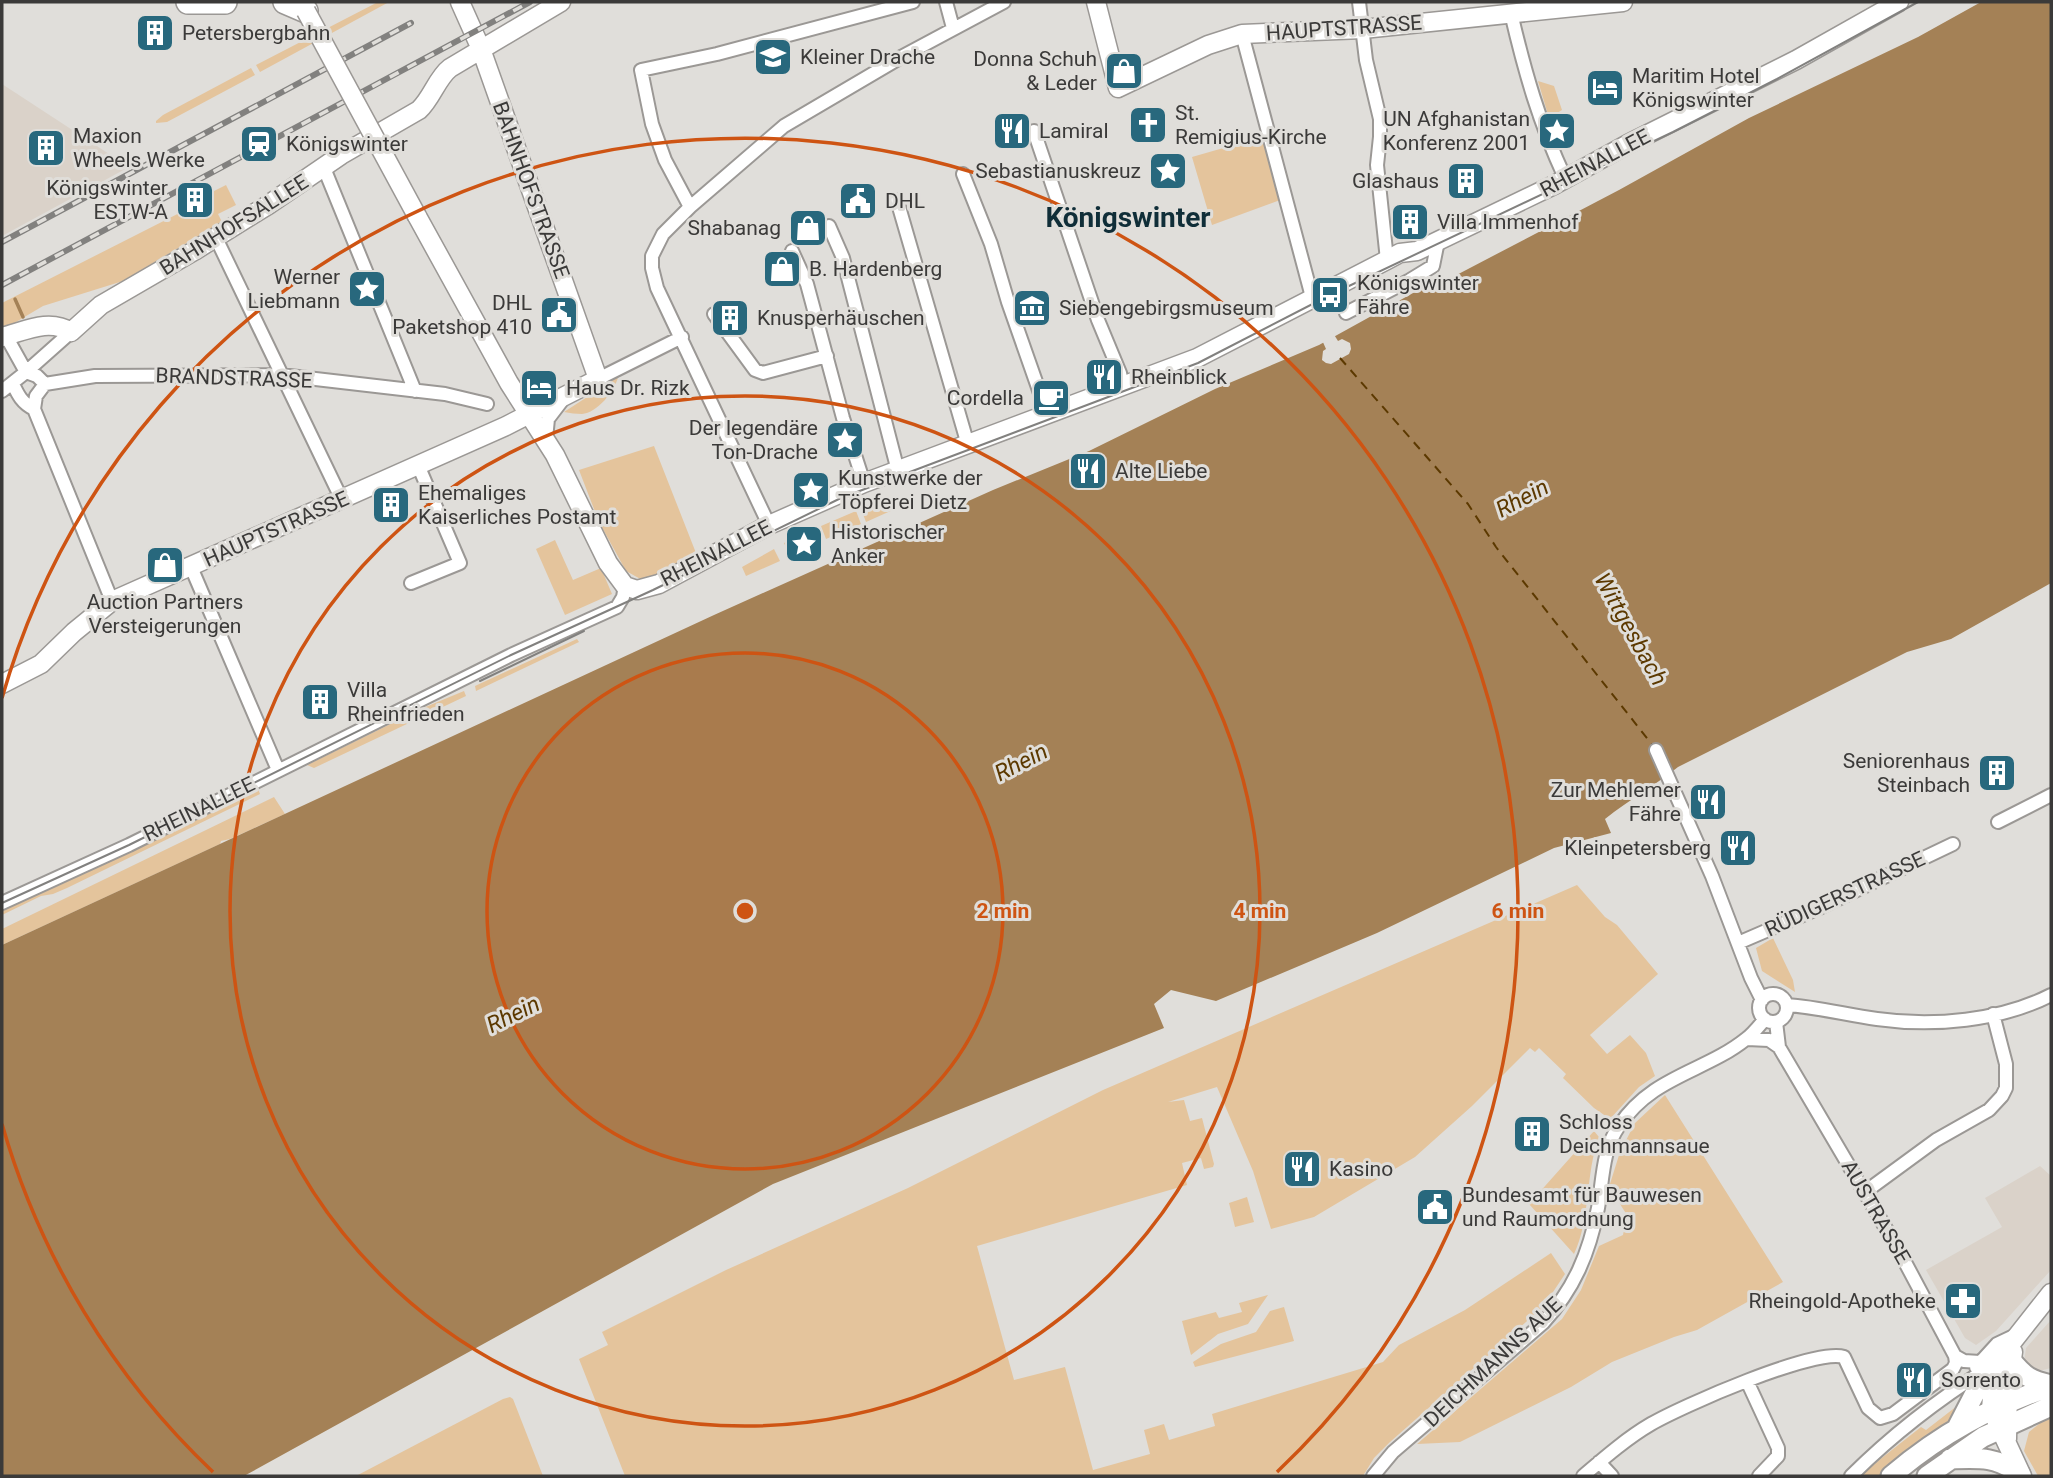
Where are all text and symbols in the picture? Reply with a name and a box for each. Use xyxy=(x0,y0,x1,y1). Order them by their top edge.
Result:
street label: HAUPTSTRASSE xyxy=(1265,11,1423,45)
building icon: Petersbergbahn xyxy=(134,12,176,54)
place label: Petersbergbahn xyxy=(182,21,330,45)
school or university icon: Kleiner Drache xyxy=(752,36,794,78)
place label: Kleiner Drache xyxy=(800,45,935,69)
place label: Donna Schuh & Leder xyxy=(973,47,1097,95)
shop icon: Donna Schuh & Leder xyxy=(1103,50,1145,92)
place label: Maritim Hotel Königswinter xyxy=(1632,64,1760,112)
hotel icon: Maritim Hotel Königswinter xyxy=(1584,67,1626,109)
street label: BAHNHOFSTRASSE xyxy=(488,98,574,282)
place label: St. Remigius-Kirche xyxy=(1175,101,1327,149)
church icon: St. Remigius-Kirche xyxy=(1127,104,1169,146)
place label: UN Afghanistan Konferenz 2001 xyxy=(1383,107,1530,155)
restaurant icon: Lamiral xyxy=(991,110,1033,152)
place icon: UN Afghanistan Konferenz 2001 xyxy=(1536,110,1578,152)
place label: Lamiral xyxy=(1039,119,1109,143)
station icon: Königswinter xyxy=(238,123,280,165)
place label: Maxion Wheels Werke xyxy=(73,124,205,172)
street label: RHEINALLEE xyxy=(1536,124,1654,202)
building icon: Maxion Wheels Werke xyxy=(25,127,67,169)
place label: Königswinter xyxy=(286,132,408,156)
place icon: Sebastianuskreuz xyxy=(1147,150,1189,192)
place label: Sebastianuskreuz xyxy=(975,159,1141,183)
building icon: Glashaus xyxy=(1445,160,1487,202)
place label: Glashaus xyxy=(1352,169,1439,193)
street label: BAHNHOFSALLEE xyxy=(155,170,313,280)
place label: Königswinter ESTW-A xyxy=(46,176,168,224)
building icon: Königswinter ESTW-A xyxy=(174,179,216,221)
public building icon: DHL xyxy=(837,180,879,222)
place label: DHL xyxy=(885,189,925,213)
district label: Königswinter xyxy=(1045,201,1211,234)
building icon: Villa Immenhof xyxy=(1389,201,1431,243)
shop icon: Shabanag xyxy=(787,207,829,249)
place label: Villa Immenhof xyxy=(1437,210,1579,234)
place label: Shabanag xyxy=(688,216,781,240)
shop icon: B. Hardenberg xyxy=(761,248,803,290)
place label: B. Hardenberg xyxy=(809,257,942,281)
place label: Werner Liebmann xyxy=(248,265,340,313)
place icon: Werner Liebmann xyxy=(346,268,388,310)
place label: Königswinter Fähre xyxy=(1357,271,1479,319)
bus stop icon: Königswinter Fähre xyxy=(1309,274,1351,316)
museum icon: Siebengebirgsmuseum xyxy=(1011,287,1053,329)
place label: DHL Paketshop 410 xyxy=(392,291,532,339)
public building icon: DHL Paketshop 410 xyxy=(538,294,580,336)
place label: Siebengebirgsmuseum xyxy=(1059,296,1274,320)
building icon: Knusperhäuschen xyxy=(709,297,751,339)
place label: Knusperhäuschen xyxy=(757,306,925,330)
restaurant icon: Rheinblick xyxy=(1083,356,1125,398)
street label: BRANDSTRASSE xyxy=(155,363,313,393)
place label: Rheinblick xyxy=(1131,365,1227,389)
hotel icon: Haus Dr. Rizk xyxy=(518,367,560,409)
place label: Haus Dr. Rizk xyxy=(566,376,690,400)
cafe icon: Cordella xyxy=(1030,377,1072,419)
place label: Cordella xyxy=(947,386,1024,410)
place label: Der legendäre Ton-Drache xyxy=(689,416,818,464)
place icon: Der legendäre Ton-Drache xyxy=(824,419,866,461)
restaurant icon: Alte Liebe xyxy=(1067,450,1109,492)
place label: Alte Liebe xyxy=(1115,459,1208,483)
place label: Kunstwerke der Töpferei Dietz xyxy=(838,466,983,514)
place icon: Kunstwerke der Töpferei Dietz xyxy=(790,469,832,511)
water label: Rhein xyxy=(1491,473,1553,523)
place label: Ehemaliges Kaiserliches Postamt xyxy=(418,481,616,529)
building icon: Ehemaliges Kaiserliches Postamt xyxy=(370,484,412,526)
street label: HAUPTSTRASSE xyxy=(200,486,352,572)
street label: RHEINALLEE xyxy=(657,515,775,591)
place label: Historischer Anker xyxy=(831,520,944,568)
place icon: Historischer Anker xyxy=(783,523,825,565)
shop icon: Auction Partners Versteigerungen xyxy=(144,544,186,586)
water label: Wittgesbach xyxy=(1589,568,1673,690)
place label: Auction Partners Versteigerungen xyxy=(87,590,243,638)
place label: Villa Rheinfrieden xyxy=(347,678,465,726)
building icon: Villa Rheinfrieden xyxy=(299,681,341,723)
water label: Rhein xyxy=(990,738,1052,787)
place label: Seniorenhaus Steinbach xyxy=(1843,749,1970,797)
building icon: Seniorenhaus Steinbach xyxy=(1976,752,2018,794)
street label: RHEINALLEE xyxy=(139,772,259,846)
place label: Zur Mehlemer Fähre xyxy=(1551,778,1681,826)
restaurant icon: Zur Mehlemer Fähre xyxy=(1687,781,1729,823)
restaurant icon: Kleinpetersberg xyxy=(1717,827,1759,869)
place label: Kleinpetersberg xyxy=(1564,836,1711,860)
street label: RÜDIGERSTRASSE xyxy=(1761,846,1929,942)
centre of rings xyxy=(733,899,757,923)
text: 2 min xyxy=(977,899,1029,923)
text: 4 min xyxy=(1234,899,1286,923)
text: 6 min xyxy=(1492,899,1544,923)
water label: Rhein xyxy=(482,990,544,1039)
place label: Schloss Deichmannsaue xyxy=(1559,1110,1710,1158)
building icon: Schloss Deichmannsaue xyxy=(1511,1113,1553,1155)
restaurant icon: Kasino xyxy=(1281,1148,1323,1190)
street label: AUSTRASSE xyxy=(1837,1156,1915,1268)
place label: Kasino xyxy=(1329,1157,1393,1181)
place label: Bundesamt für Bauwesen und Raumordnung xyxy=(1462,1183,1702,1231)
public building icon: Bundesamt für Bauwesen und Raumordnung xyxy=(1414,1186,1456,1228)
pharmacy icon: Rheingold-Apotheke xyxy=(1942,1280,1984,1322)
place label: Rheingold-Apotheke xyxy=(1749,1289,1936,1313)
street label: DEICHMANNS AUE xyxy=(1419,1292,1567,1432)
restaurant icon: Sorrento xyxy=(1893,1359,1935,1401)
place label: Sorrento xyxy=(1941,1368,2021,1392)

